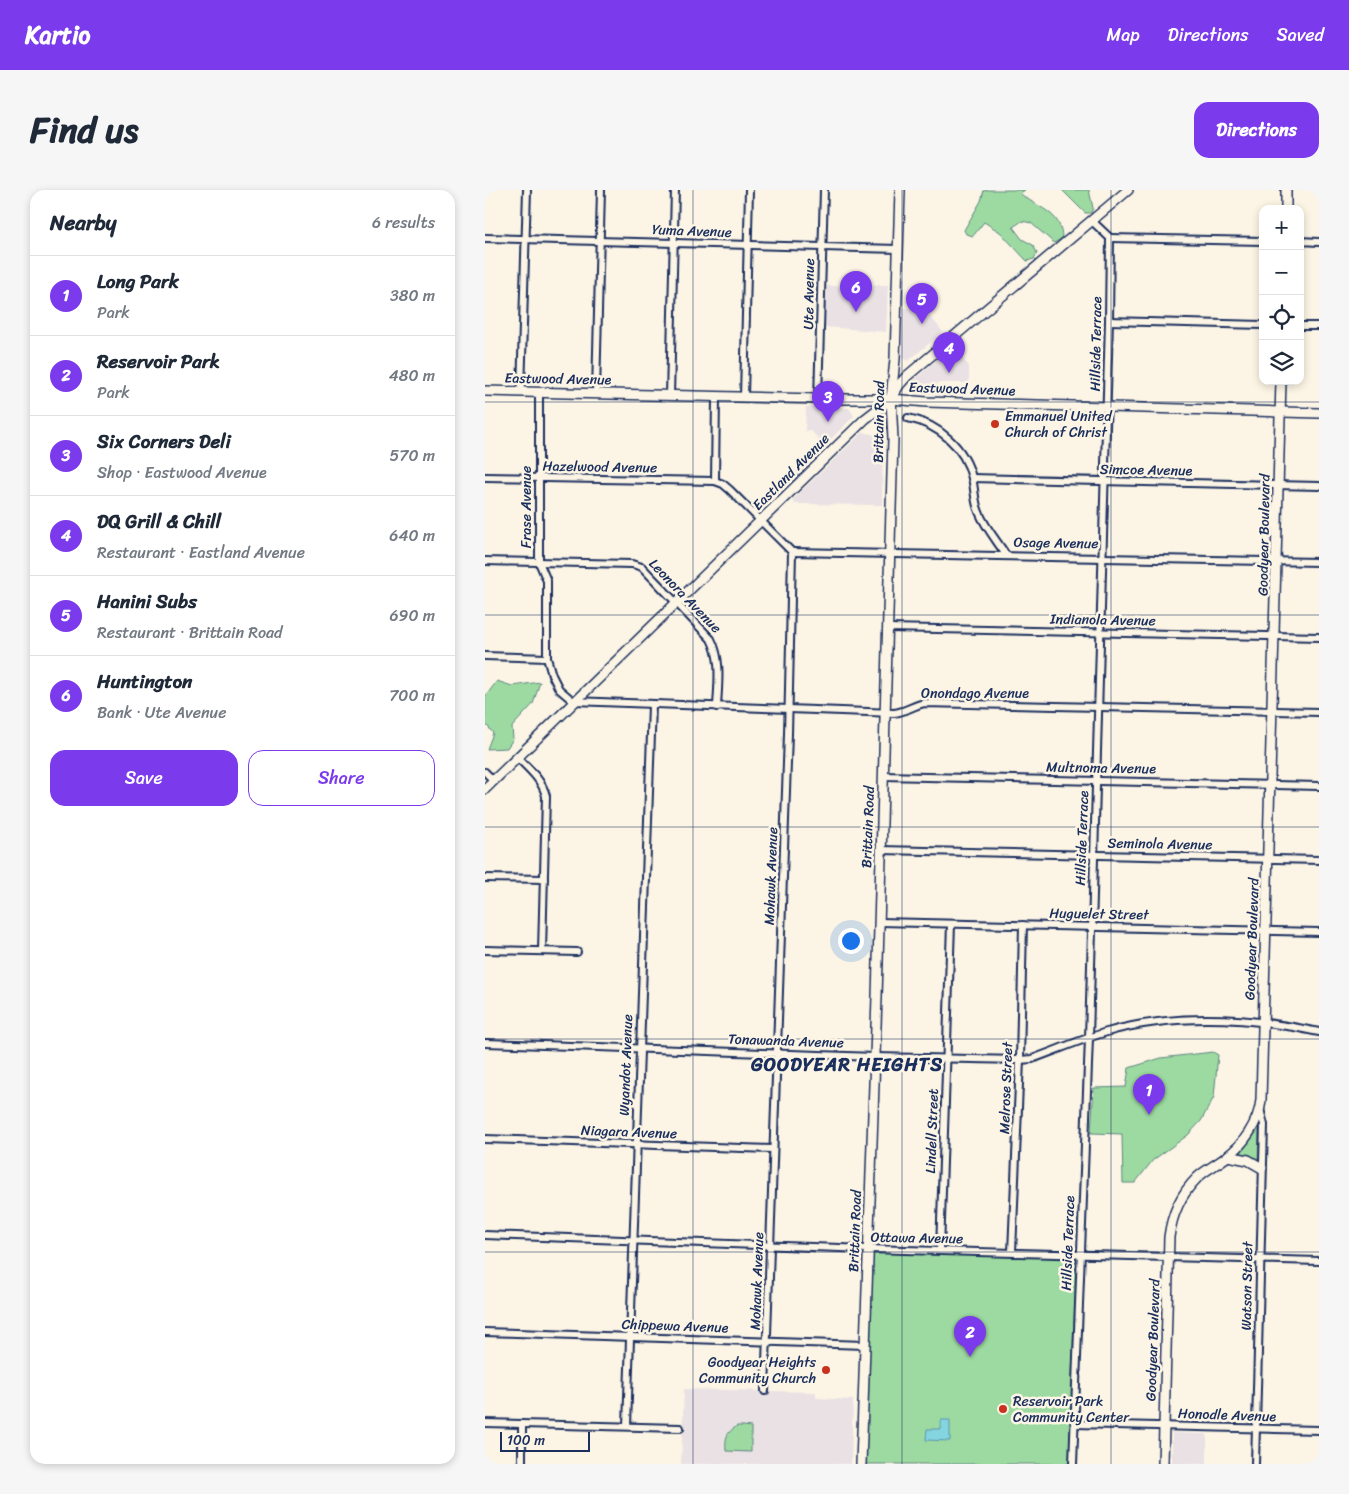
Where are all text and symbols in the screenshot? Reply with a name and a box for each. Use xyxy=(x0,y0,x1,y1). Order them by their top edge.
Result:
text: Kartio xyxy=(25,14,90,56)
text: Map xyxy=(1107,19,1140,51)
text: Directions xyxy=(1168,19,1249,51)
text: Saved xyxy=(1277,19,1324,51)
text: Find us xyxy=(30,99,138,161)
button: Directions xyxy=(1194,102,1319,158)
text: Nearby xyxy=(50,204,116,242)
map controls xyxy=(1259,205,1304,385)
button: + xyxy=(1259,205,1304,250)
text: 6 results xyxy=(372,208,435,237)
street label: Yuma Avenue xyxy=(652,217,732,245)
button: − xyxy=(1259,250,1304,295)
street label: Ute Avenue xyxy=(796,258,822,330)
text: Long Park xyxy=(97,265,179,298)
pin: 6 xyxy=(840,271,872,312)
text: 1 xyxy=(63,281,69,310)
text: 380 m xyxy=(390,281,435,310)
pin: 5 xyxy=(906,283,938,324)
button: locate xyxy=(1259,295,1304,340)
street label: Hillside Terrace xyxy=(1083,296,1109,392)
text: Park xyxy=(97,298,130,327)
pin: 4 xyxy=(933,332,965,373)
button: layers xyxy=(1259,340,1304,385)
text: Reservoir Park xyxy=(97,345,220,378)
text: 2 xyxy=(61,361,71,390)
text: 480 m xyxy=(389,361,435,390)
street label: Eastwood Avenue xyxy=(504,366,612,392)
street label: Eastwood Avenue xyxy=(908,375,1016,403)
text: Park xyxy=(97,378,130,407)
street label: Brittain Road xyxy=(866,379,892,463)
pin: 3 xyxy=(812,381,844,422)
place label: Emmanuel United Church of Christ xyxy=(1005,404,1113,445)
marker: Emmanuel United Church of Christ xyxy=(989,418,1001,430)
text: Six Corners Deli xyxy=(97,425,231,458)
street label: Eastland Avenue xyxy=(746,427,836,517)
text: 3 xyxy=(62,441,70,470)
text: 570 m xyxy=(390,441,435,470)
street label: Hazelwood Avenue xyxy=(542,454,658,480)
street label: Simcoe Avenue xyxy=(1099,457,1193,483)
text: Shop · Eastwood Avenue xyxy=(97,458,267,487)
street label: Frase Avenue xyxy=(514,466,539,548)
street label: Goodyear Boulevard xyxy=(1250,472,1278,596)
text: DQ Grill & Chill xyxy=(97,505,221,538)
text: 4 xyxy=(61,521,71,550)
text: 640 m xyxy=(389,521,435,550)
street label: Osage Avenue xyxy=(1013,530,1099,556)
text: Restaurant · Eastland Avenue xyxy=(97,538,305,567)
street label: Leonora Avenue xyxy=(642,553,728,639)
text: Hanini Subs xyxy=(97,585,197,618)
text: 5 xyxy=(61,601,71,630)
text: 690 m xyxy=(390,601,435,630)
street label: Indianola Avenue xyxy=(1049,607,1156,633)
text: Restaurant · Brittain Road xyxy=(97,618,283,647)
text: Huntington xyxy=(97,665,192,698)
text: 6 xyxy=(61,681,71,710)
text: 700 m xyxy=(389,681,435,710)
street label: Onondago Avenue xyxy=(921,681,1029,706)
text: Bank · Ute Avenue xyxy=(97,698,226,727)
button: Save xyxy=(50,750,238,806)
button: Share xyxy=(248,750,435,806)
street label: Multnoma Avenue xyxy=(1046,755,1156,781)
street label: Brittain Road xyxy=(854,784,882,868)
street label: Hillside Terrace xyxy=(1068,790,1096,886)
street label: Mohawk Avenue xyxy=(757,826,785,926)
street label: Seminola Avenue xyxy=(1107,831,1213,857)
street label: Goodyear Boulevard xyxy=(1237,876,1267,1000)
street label: Huguelet Street xyxy=(1049,901,1150,927)
your location xyxy=(838,928,864,954)
street label: Wyandot Avenue xyxy=(612,1014,640,1116)
street label: Tonawanda Avenue xyxy=(728,1026,844,1056)
street label: Melrose Street xyxy=(992,1040,1020,1135)
district label: GOODYEAR HEIGHTS xyxy=(750,1048,943,1081)
pin: 1 xyxy=(1133,1074,1165,1115)
street label: Lindell Street xyxy=(918,1088,946,1174)
street label: Niagara Avenue xyxy=(580,1118,678,1146)
street label: Brittain Road xyxy=(841,1188,869,1272)
street label: Hillside Terrace xyxy=(1054,1195,1082,1291)
street label: Ottawa Avenue xyxy=(870,1225,964,1251)
street label: Mohawk Avenue xyxy=(743,1231,771,1331)
street label: Watson Street xyxy=(1234,1240,1260,1331)
street label: Goodyear Boulevard xyxy=(1138,1277,1168,1401)
street label: Chippewa Avenue xyxy=(621,1312,729,1340)
pin: 2 xyxy=(954,1316,986,1357)
place label: Goodyear Heights Community Church xyxy=(699,1350,817,1391)
marker: Goodyear Heights Community Church xyxy=(820,1364,832,1376)
place label: Reservoir Park Community Center xyxy=(1013,1389,1130,1430)
street label: Honodle Avenue xyxy=(1178,1401,1277,1429)
marker: Reservoir Park Community Center xyxy=(997,1403,1009,1415)
text: 100 m xyxy=(507,1428,545,1453)
scale bar xyxy=(500,1429,590,1452)

